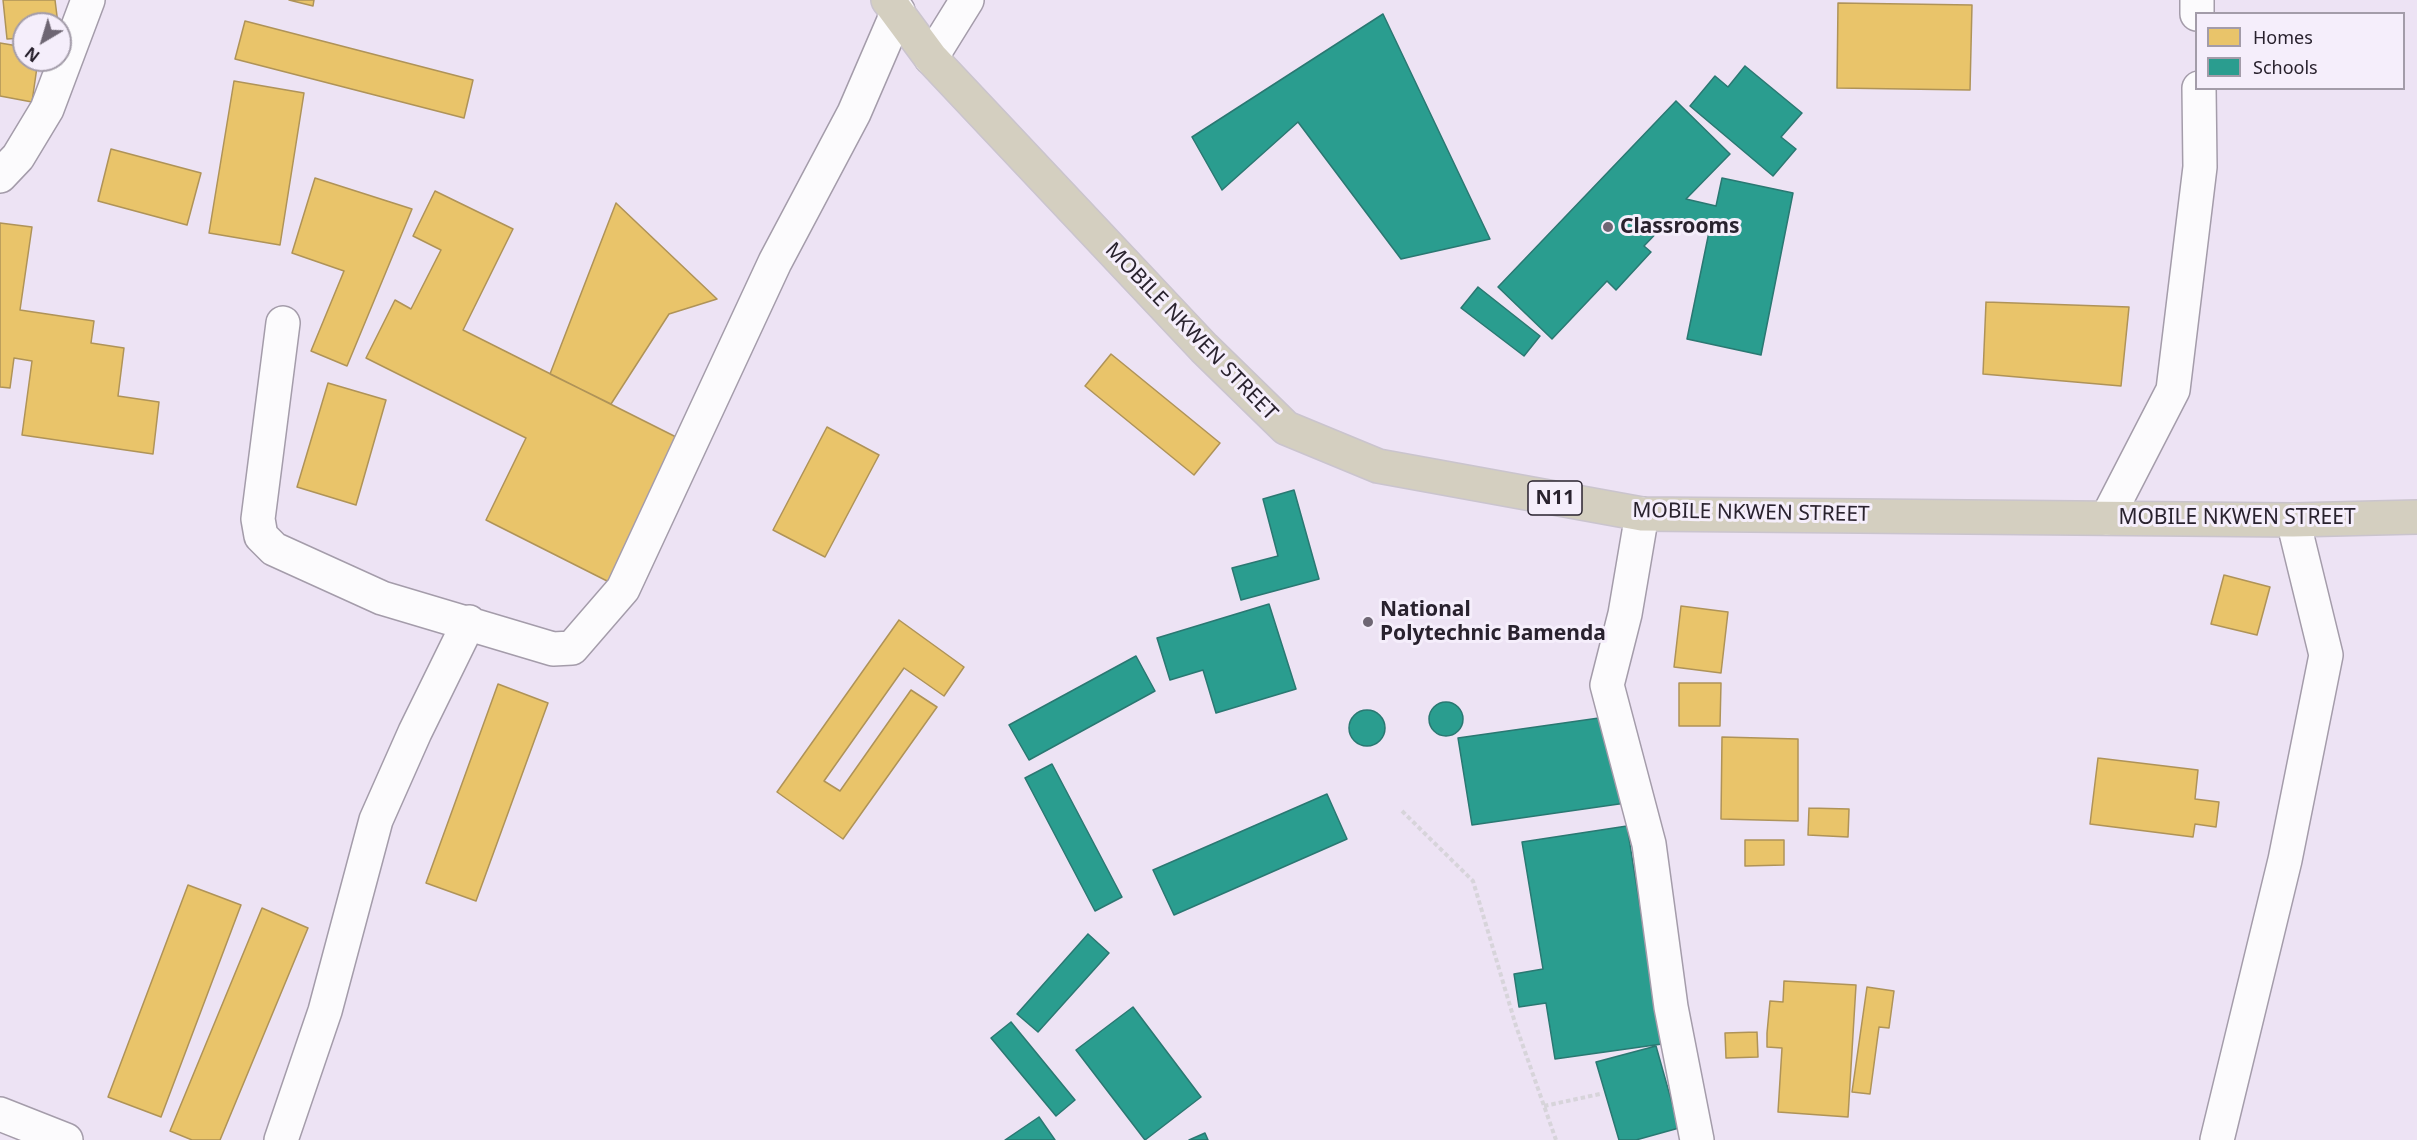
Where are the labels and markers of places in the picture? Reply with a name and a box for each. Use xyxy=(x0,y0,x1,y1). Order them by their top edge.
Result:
place label: Classrooms xyxy=(1620,214,1740,240)
marker: Classrooms xyxy=(1601,220,1615,234)
place label: National Polytechnic Bamenda xyxy=(1380,597,1606,647)
marker: National Polytechnic Bamenda xyxy=(1361,615,1375,629)

